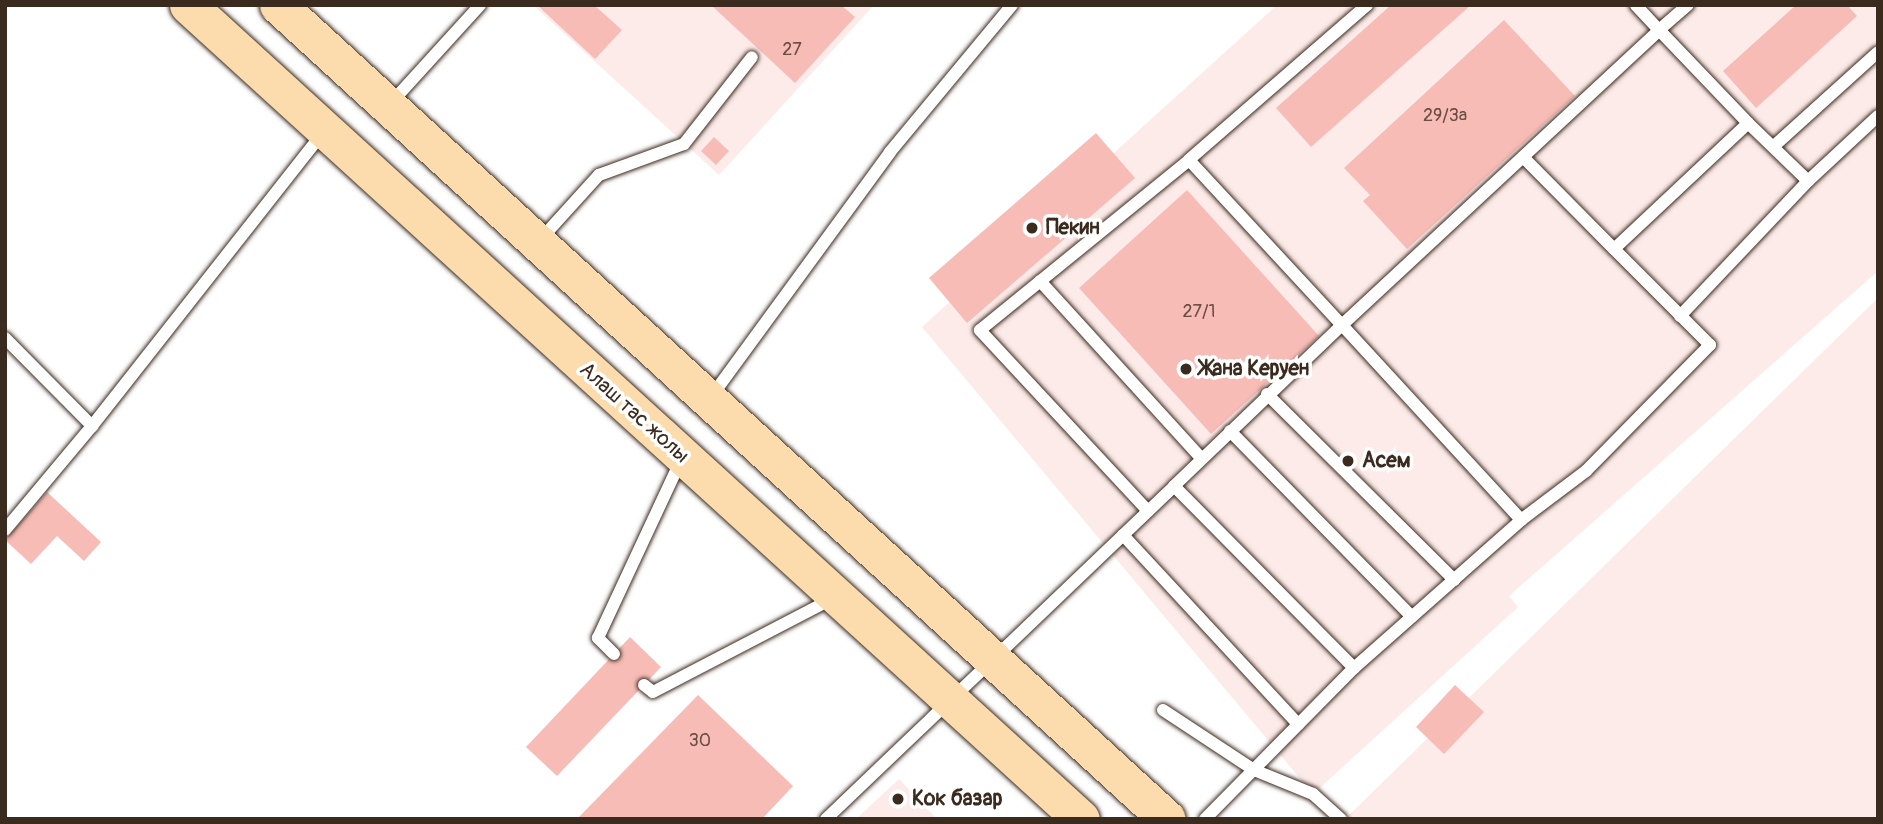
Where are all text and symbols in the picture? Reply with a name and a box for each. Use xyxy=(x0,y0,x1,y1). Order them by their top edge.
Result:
house number: 27 xyxy=(782,39,802,61)
house number: 29/3а xyxy=(1423,105,1467,127)
place label: Пекин xyxy=(1046,215,1100,241)
marker: Пекин xyxy=(1024,220,1040,236)
house number: 27/1 xyxy=(1182,301,1216,323)
place label: Жана Керуен xyxy=(1200,356,1309,382)
street label: Алаш тас жолы xyxy=(574,357,694,469)
marker: Жана Керуен xyxy=(1178,361,1194,377)
place label: Асем xyxy=(1362,448,1410,474)
marker: Асем xyxy=(1340,453,1356,469)
house number: 30 xyxy=(689,730,711,752)
place label: Кок базар xyxy=(912,786,1002,812)
marker: Кок базар xyxy=(890,791,906,807)

